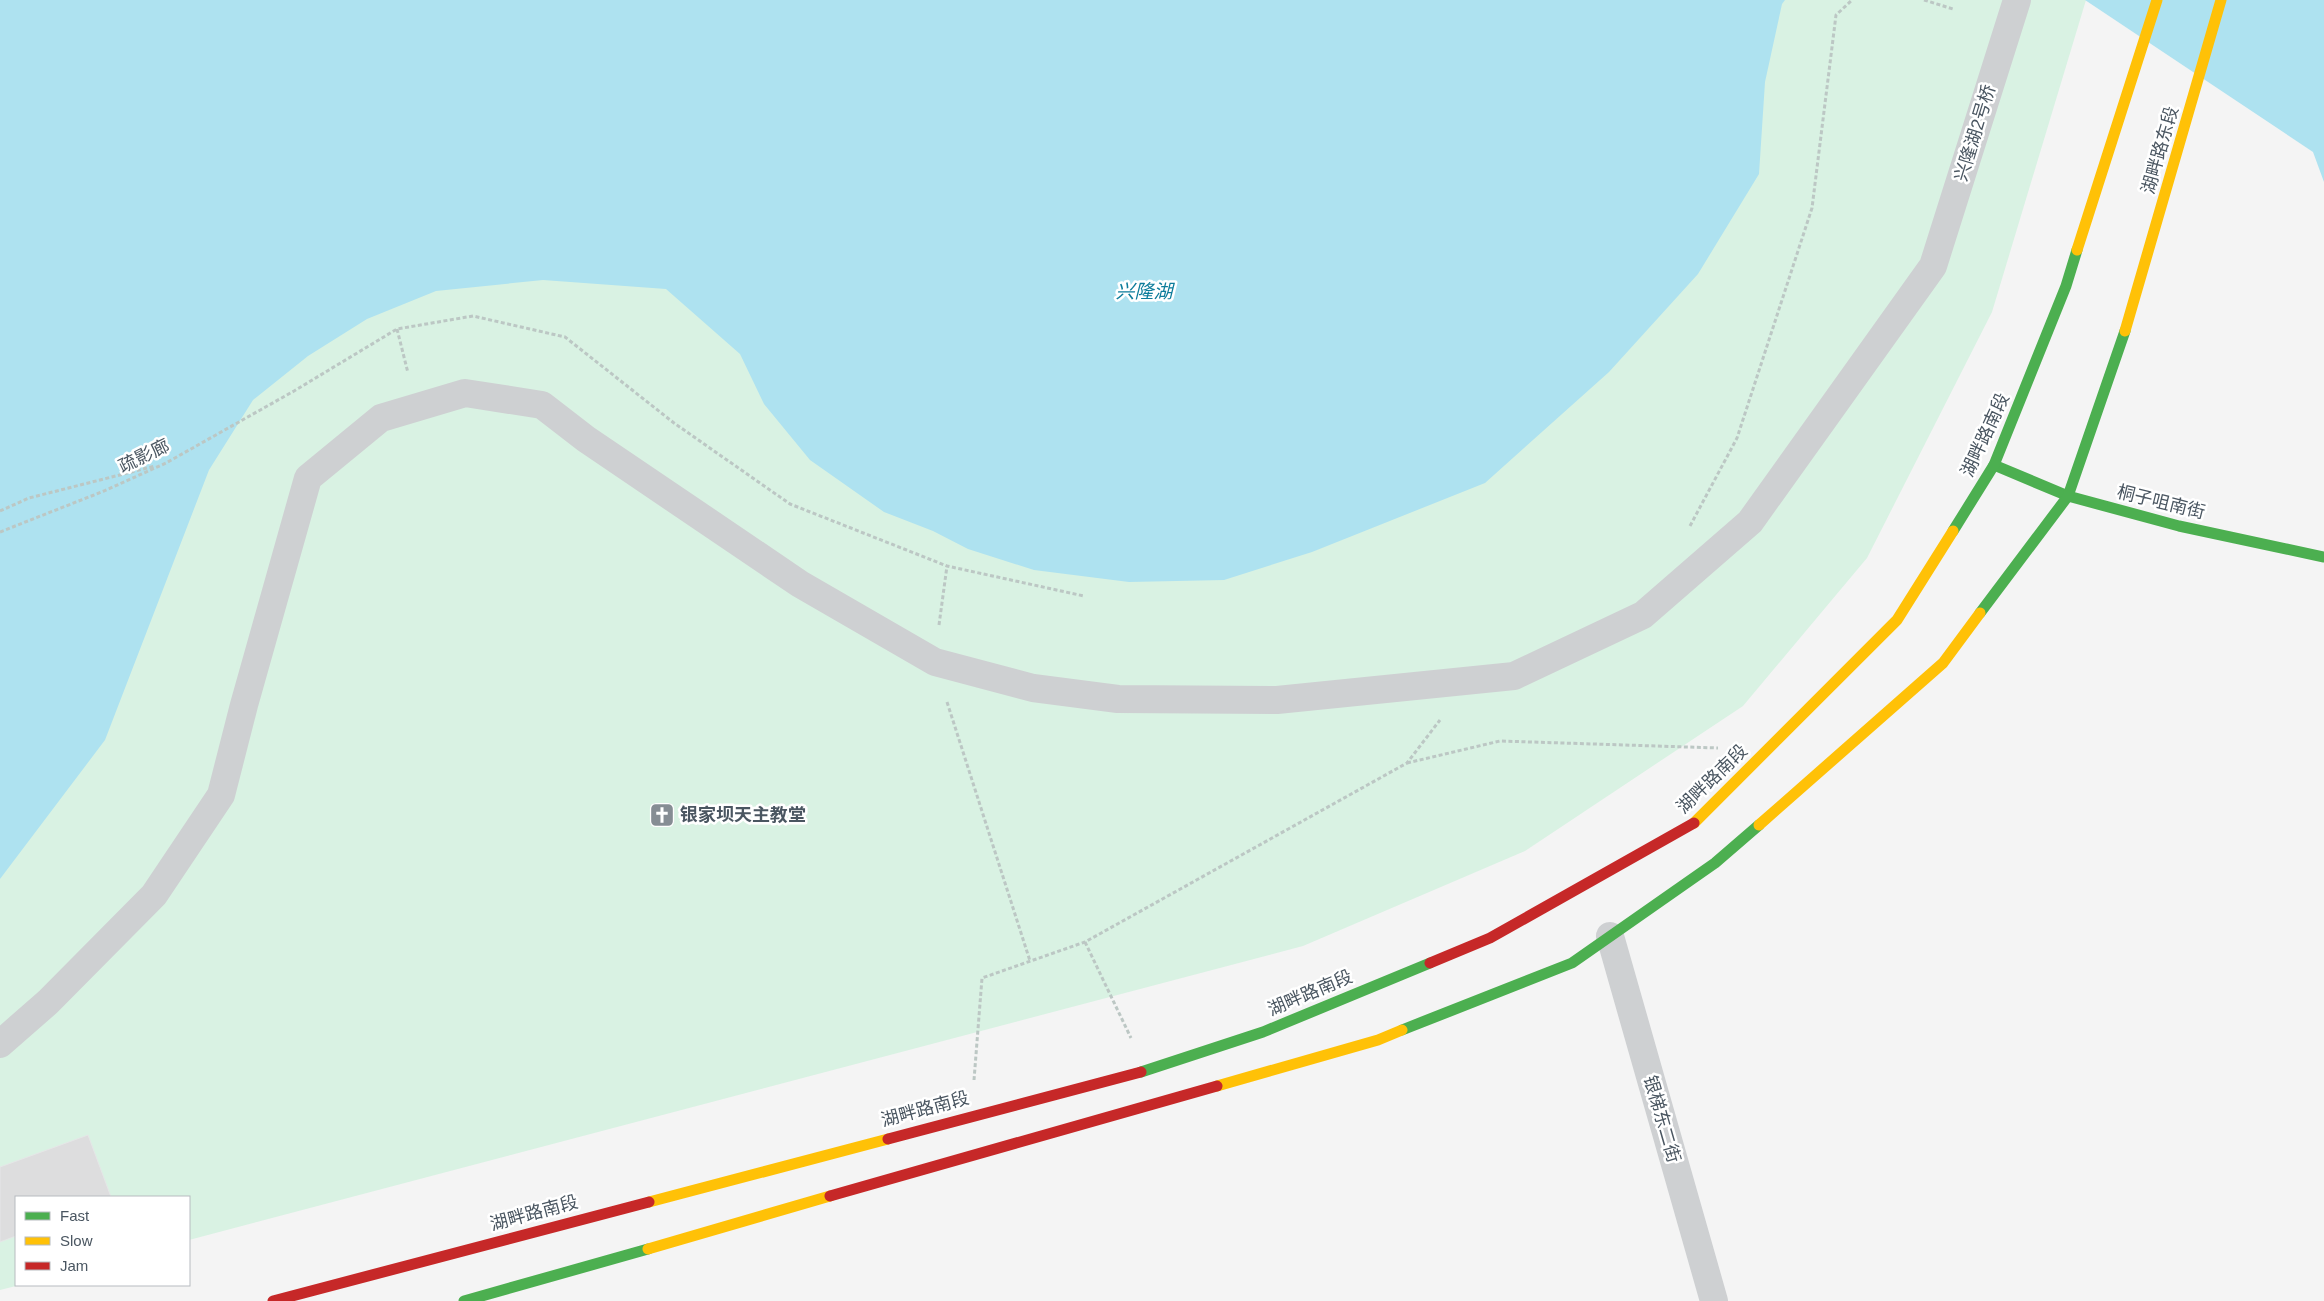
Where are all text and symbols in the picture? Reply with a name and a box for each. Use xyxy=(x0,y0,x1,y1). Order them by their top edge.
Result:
street label: 兴隆湖2号桥 xyxy=(1951,82,1999,184)
street label: 湖畔路东段 xyxy=(2138,104,2182,196)
water label: 兴隆湖 xyxy=(1115,281,1175,302)
street label: 湖畔路南段 xyxy=(1957,390,2013,480)
street label: 疏影廊 xyxy=(115,435,173,477)
street label: 桐子咀南街 xyxy=(2115,481,2207,523)
street label: 湖畔路南段 xyxy=(1673,741,1751,817)
church icon: 银家坝天主教堂 xyxy=(649,802,675,828)
place label: 银家坝天主教堂 xyxy=(680,805,806,825)
street label: 湖畔路南段 xyxy=(1265,966,1355,1020)
street label: 银梯东二街 xyxy=(1640,1073,1684,1165)
street label: 湖畔路南段 xyxy=(879,1088,971,1130)
street label: 湖畔路南段 xyxy=(488,1192,580,1234)
legend xyxy=(15,1196,190,1286)
text: Fast xyxy=(60,1207,90,1224)
text: Slow xyxy=(60,1232,93,1249)
text: Jam xyxy=(60,1257,88,1274)

